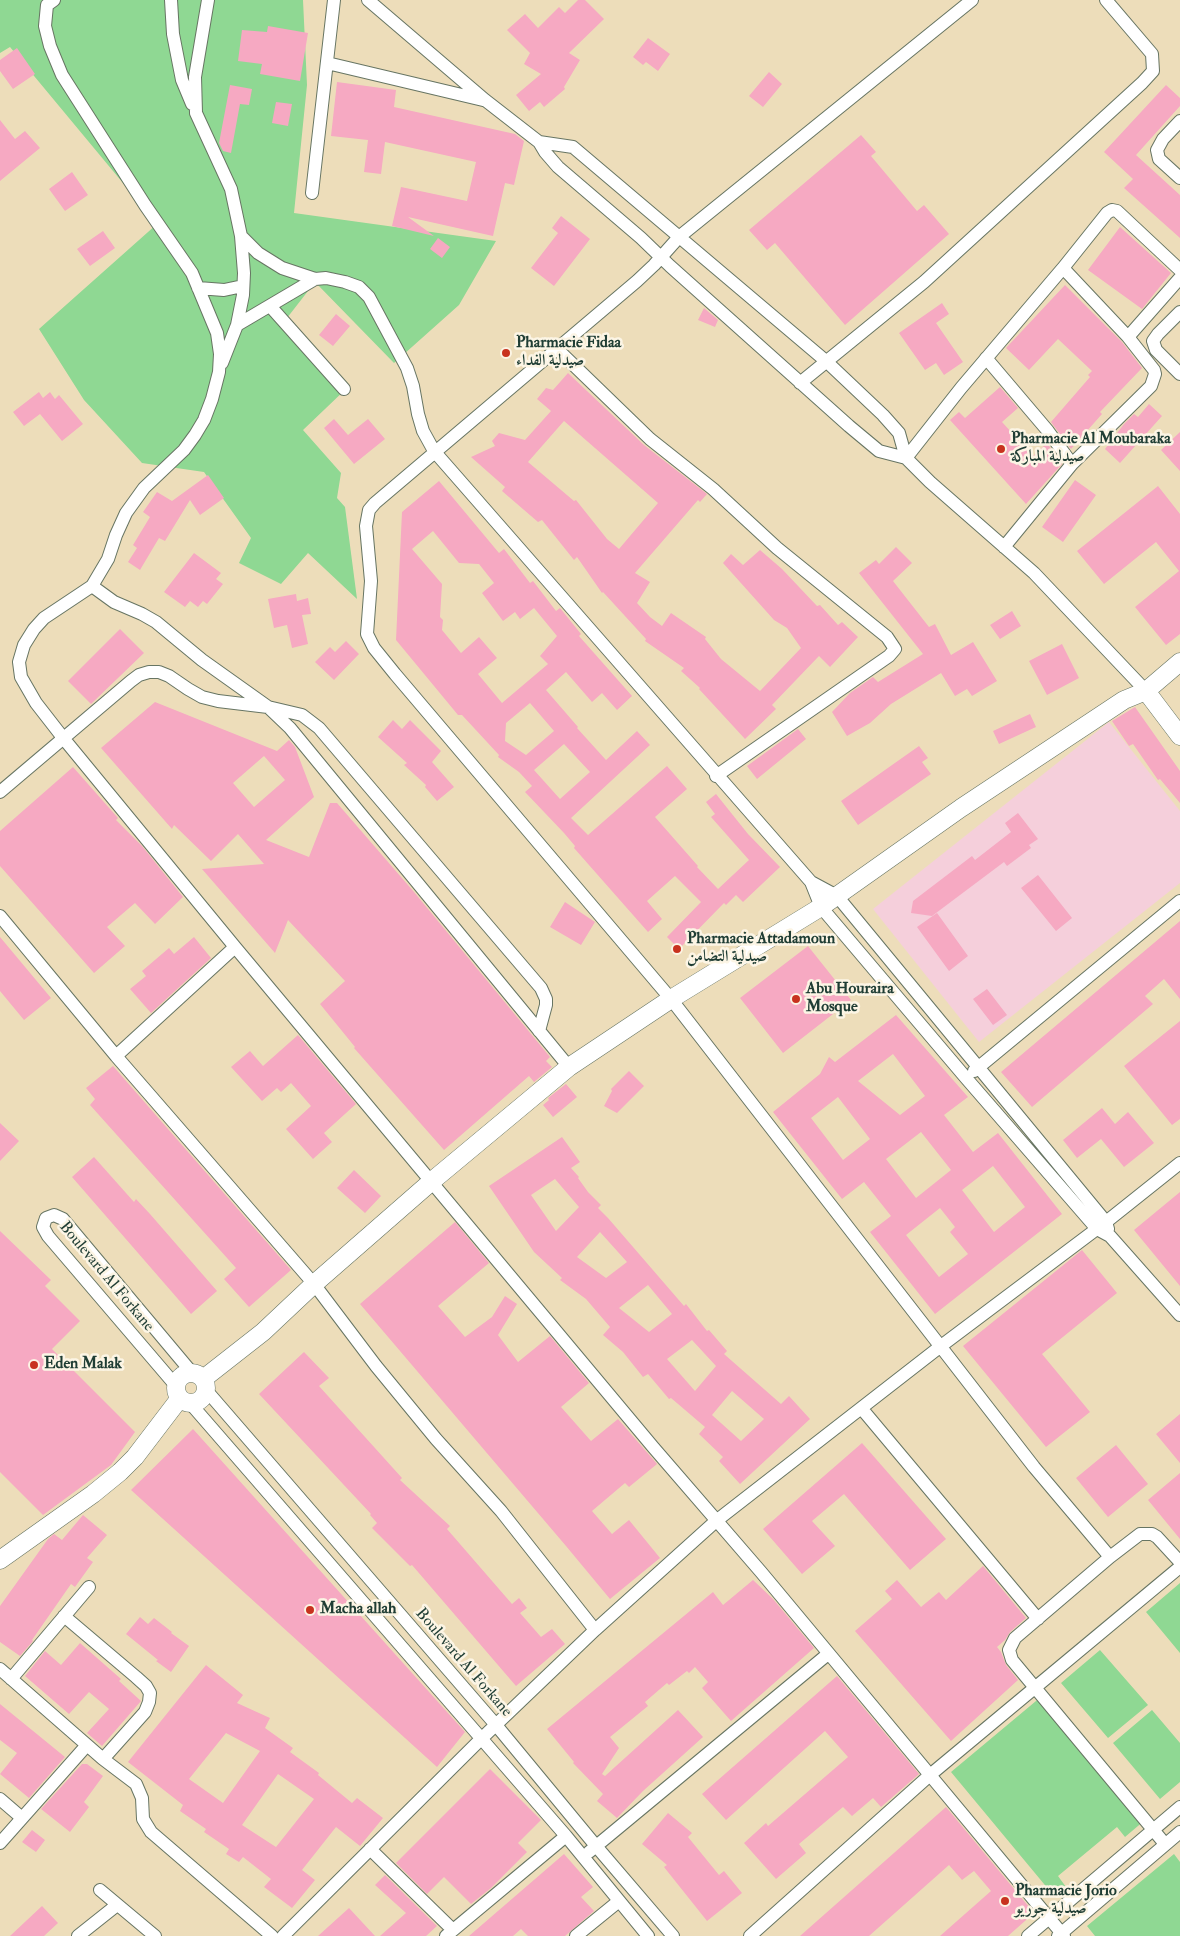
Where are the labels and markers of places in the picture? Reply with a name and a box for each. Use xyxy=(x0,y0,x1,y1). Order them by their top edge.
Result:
place label: Pharmacie Fidaa صيدلية الفداء xyxy=(516,334,621,372)
marker: Pharmacie Fidaa صيدلية الفداء xyxy=(500,347,512,359)
place label: Pharmacie Al Moubaraka صيدلية المباركة xyxy=(1011,430,1171,468)
marker: Pharmacie Al Moubaraka صيدلية المباركة xyxy=(995,443,1007,455)
place label: Pharmacie Attadamoun صيدلية التضامن xyxy=(687,930,835,968)
marker: Pharmacie Attadamoun صيدلية التضامن xyxy=(671,943,683,955)
place label: Abu Houraira Mosque xyxy=(806,980,894,1018)
marker: Abu Houraira Mosque xyxy=(790,993,802,1005)
place label: Eden Malak xyxy=(44,1355,122,1375)
marker: Eden Malak xyxy=(28,1359,40,1371)
place label: Macha allah xyxy=(320,1600,396,1620)
marker: Macha allah xyxy=(304,1604,316,1616)
place label: Pharmacie Jorio صيدلية جوريو xyxy=(1015,1882,1117,1920)
marker: Pharmacie Jorio صيدلية جوريو xyxy=(999,1895,1011,1907)

